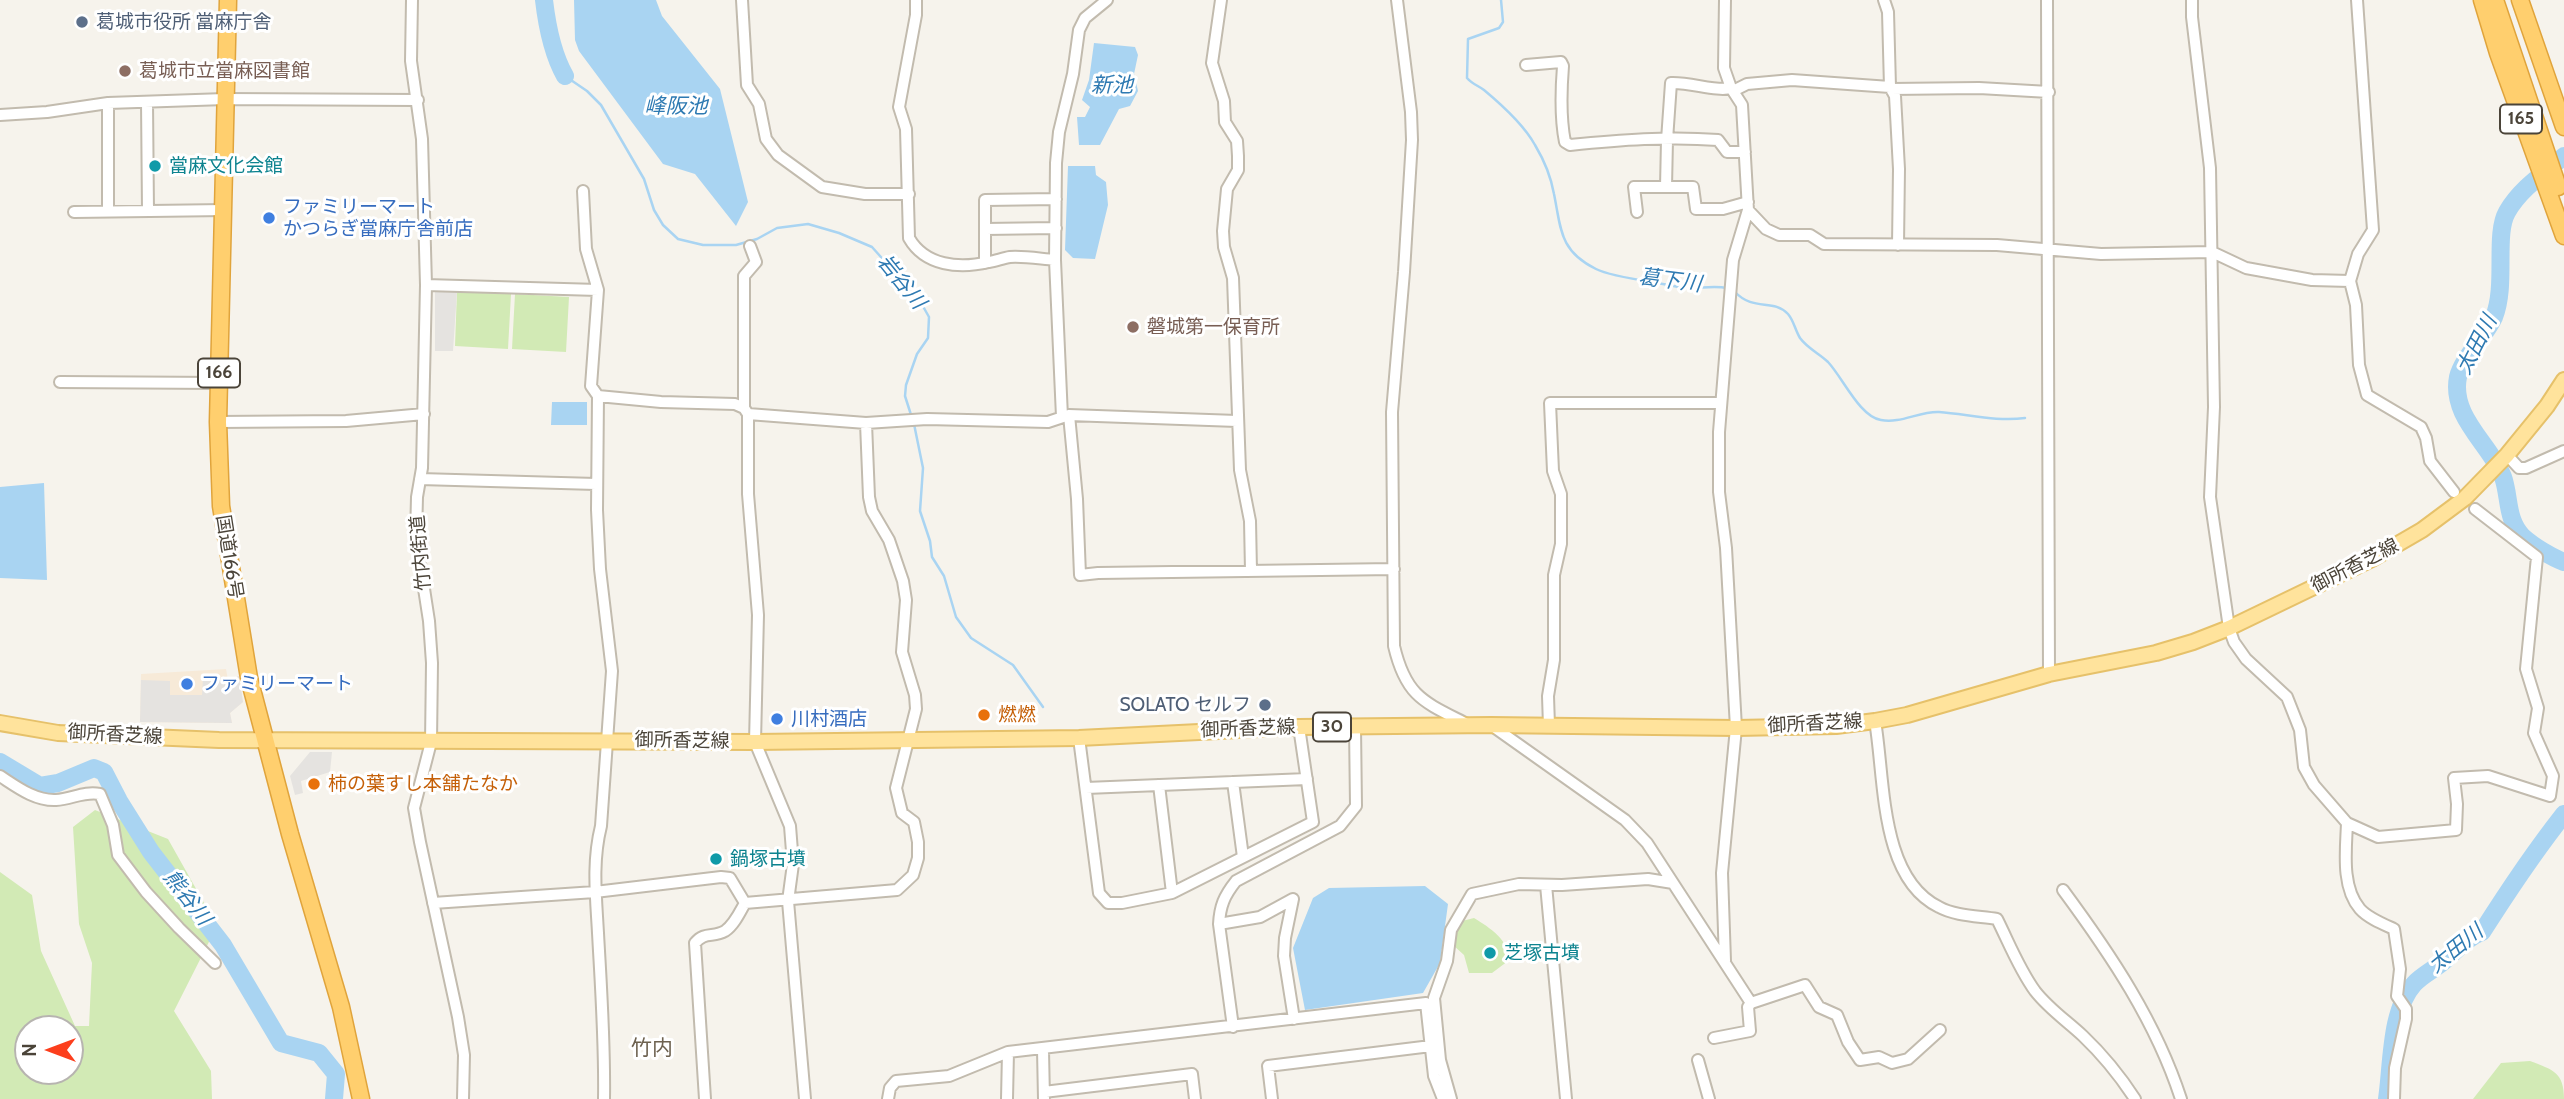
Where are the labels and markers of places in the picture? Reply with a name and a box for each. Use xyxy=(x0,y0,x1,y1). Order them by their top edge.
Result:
place label: 葛城市役所 當麻庁舎 xyxy=(96,11,271,33)
marker: 葛城市役所 當麻庁舎 xyxy=(74,14,90,30)
place label: 葛城市立當麻図書館 xyxy=(139,60,310,82)
marker: 葛城市立當麻図書館 xyxy=(117,63,133,79)
place label: 當麻文化会館 xyxy=(169,155,283,177)
marker: 當麻文化会館 xyxy=(147,158,163,174)
place label: ファミリーマート かつらぎ當麻庁舎前店 xyxy=(283,196,473,240)
marker: ファミリーマート かつらぎ當麻庁舎前店 xyxy=(261,210,277,226)
place label: 磐城第一保育所 xyxy=(1147,316,1280,338)
marker: 磐城第一保育所 xyxy=(1125,319,1141,335)
place label: ファミリーマート xyxy=(201,673,353,695)
marker: ファミリーマート xyxy=(179,676,195,692)
place label: SOLATO セルフ xyxy=(1120,694,1251,716)
marker: SOLATO セルフ xyxy=(1257,697,1273,713)
place label: 燃燃 xyxy=(998,704,1036,726)
marker: 燃燃 xyxy=(976,707,992,723)
place label: 川村酒店 xyxy=(791,708,867,730)
marker: 川村酒店 xyxy=(769,711,785,727)
place label: 柿の葉すし本舗たなか xyxy=(328,773,518,795)
marker: 柿の葉すし本舗たなか xyxy=(306,776,322,792)
place label: 鍋塚古墳 xyxy=(730,848,806,870)
marker: 鍋塚古墳 xyxy=(708,851,724,867)
place label: 芝塚古墳 xyxy=(1504,942,1580,964)
marker: 芝塚古墳 xyxy=(1482,945,1498,961)

